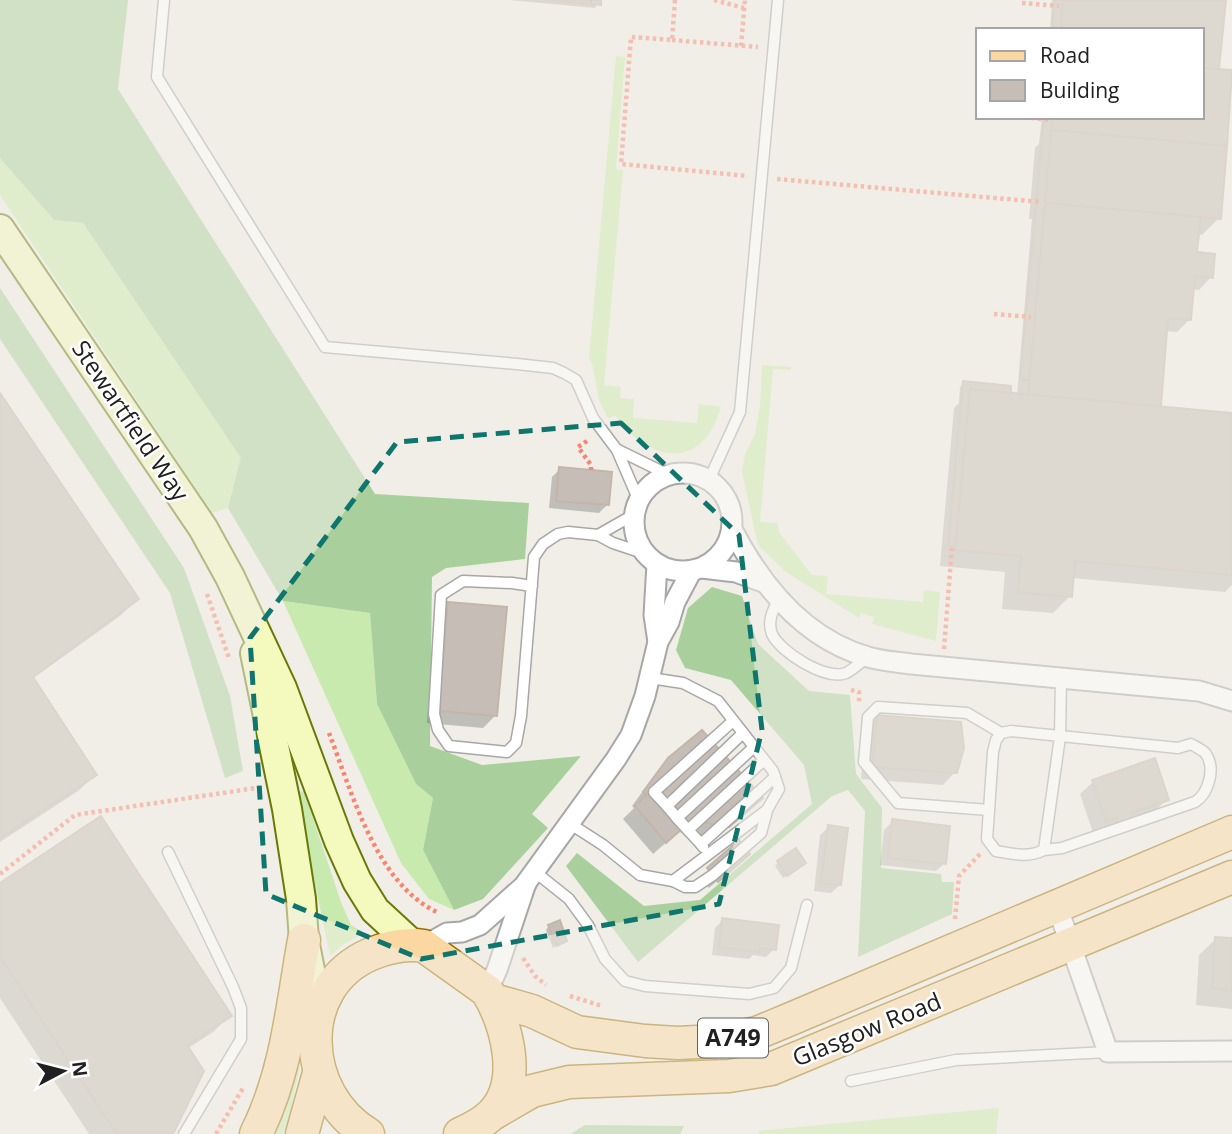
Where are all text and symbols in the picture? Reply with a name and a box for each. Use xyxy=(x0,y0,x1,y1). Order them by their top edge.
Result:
legend xyxy=(976,28,1204,119)
text: Road xyxy=(1040,41,1090,69)
text: Building xyxy=(1040,76,1119,104)
street label: Stewartfield Way xyxy=(65,333,198,508)
street label: Glasgow Road xyxy=(787,984,946,1073)
road number: A749 xyxy=(698,1018,768,1058)
north arrow xyxy=(28,1036,98,1106)
text: N xyxy=(66,1060,94,1078)

